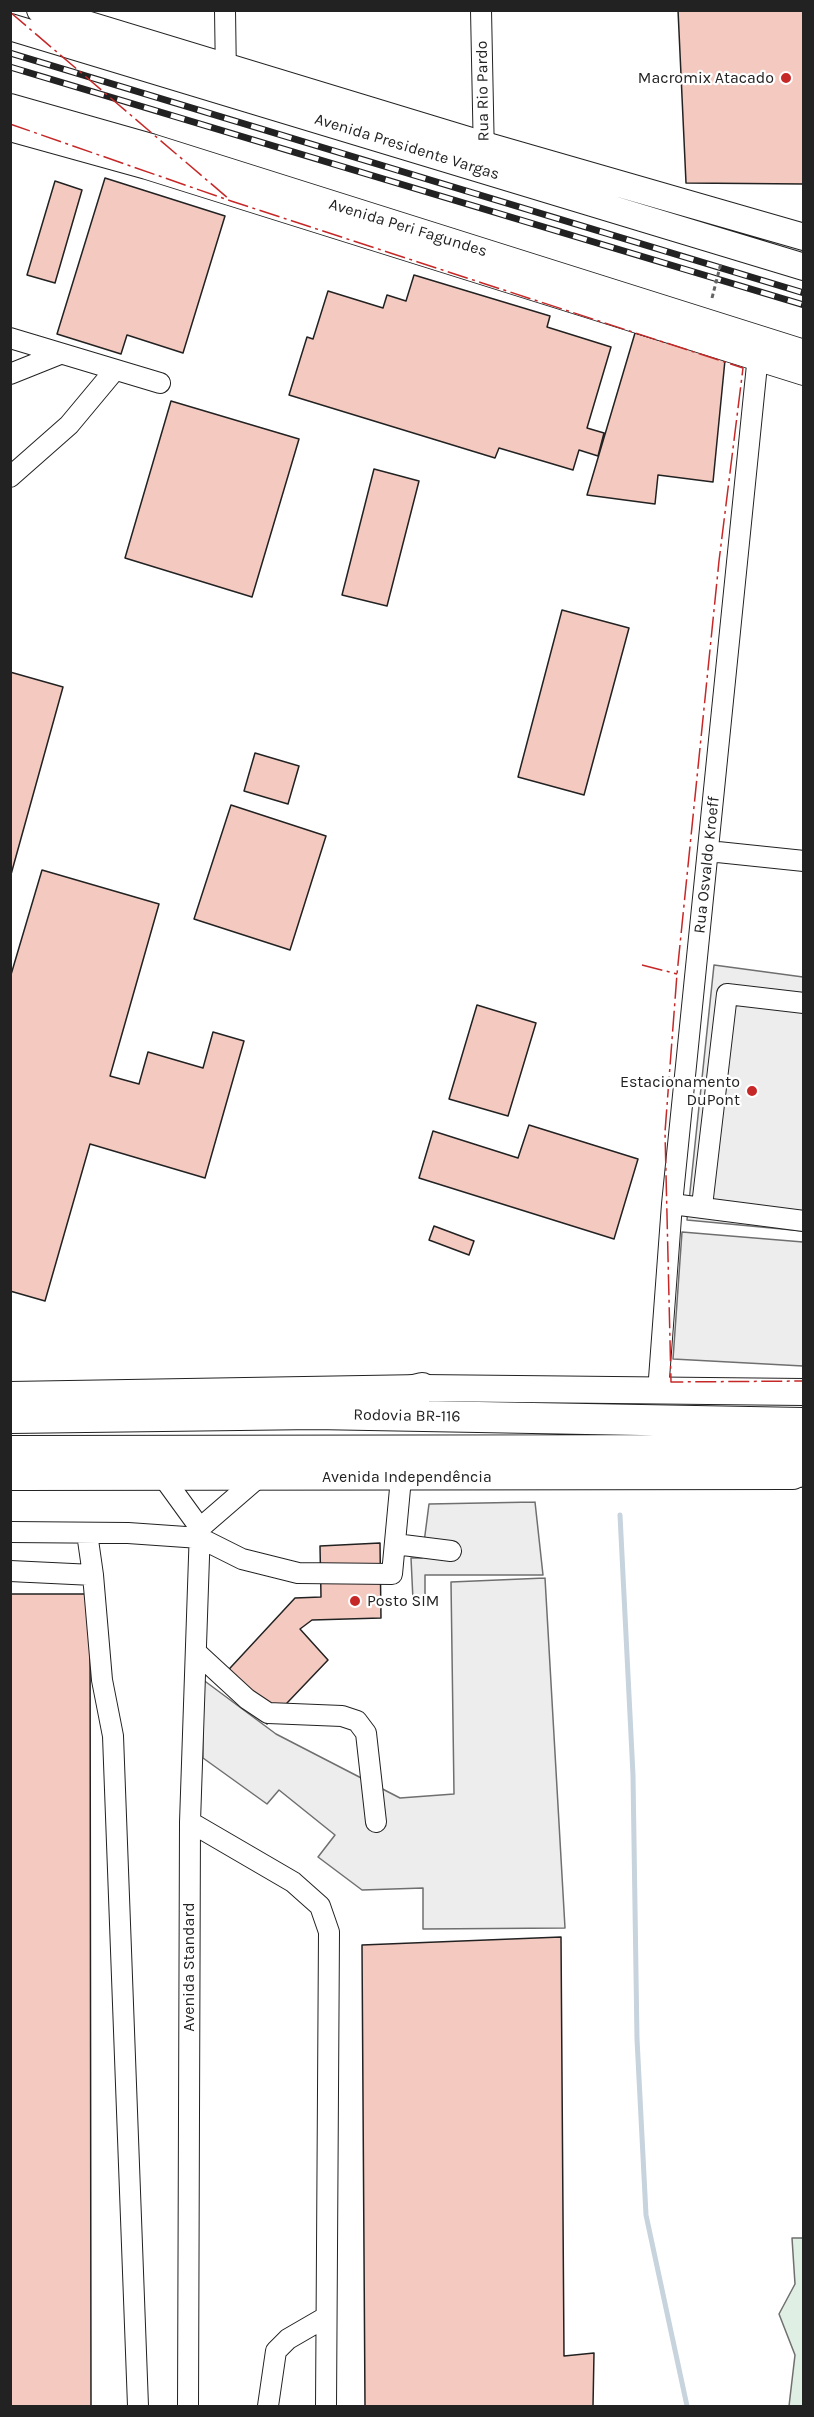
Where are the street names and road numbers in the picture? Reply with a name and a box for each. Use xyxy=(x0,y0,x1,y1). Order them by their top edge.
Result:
street label: Rua Rio Pardo xyxy=(473,40,493,142)
street label: Avenida Presidente Vargas xyxy=(312,110,502,184)
street label: Avenida Peri Fagundes xyxy=(327,195,489,261)
street label: Rua Osvaldo Kroeff xyxy=(690,796,724,934)
street label: Rodovia BR-116 xyxy=(353,1405,461,1427)
street label: Avenida Independência xyxy=(322,1467,492,1487)
street label: Avenida Standard xyxy=(179,1902,199,2032)

